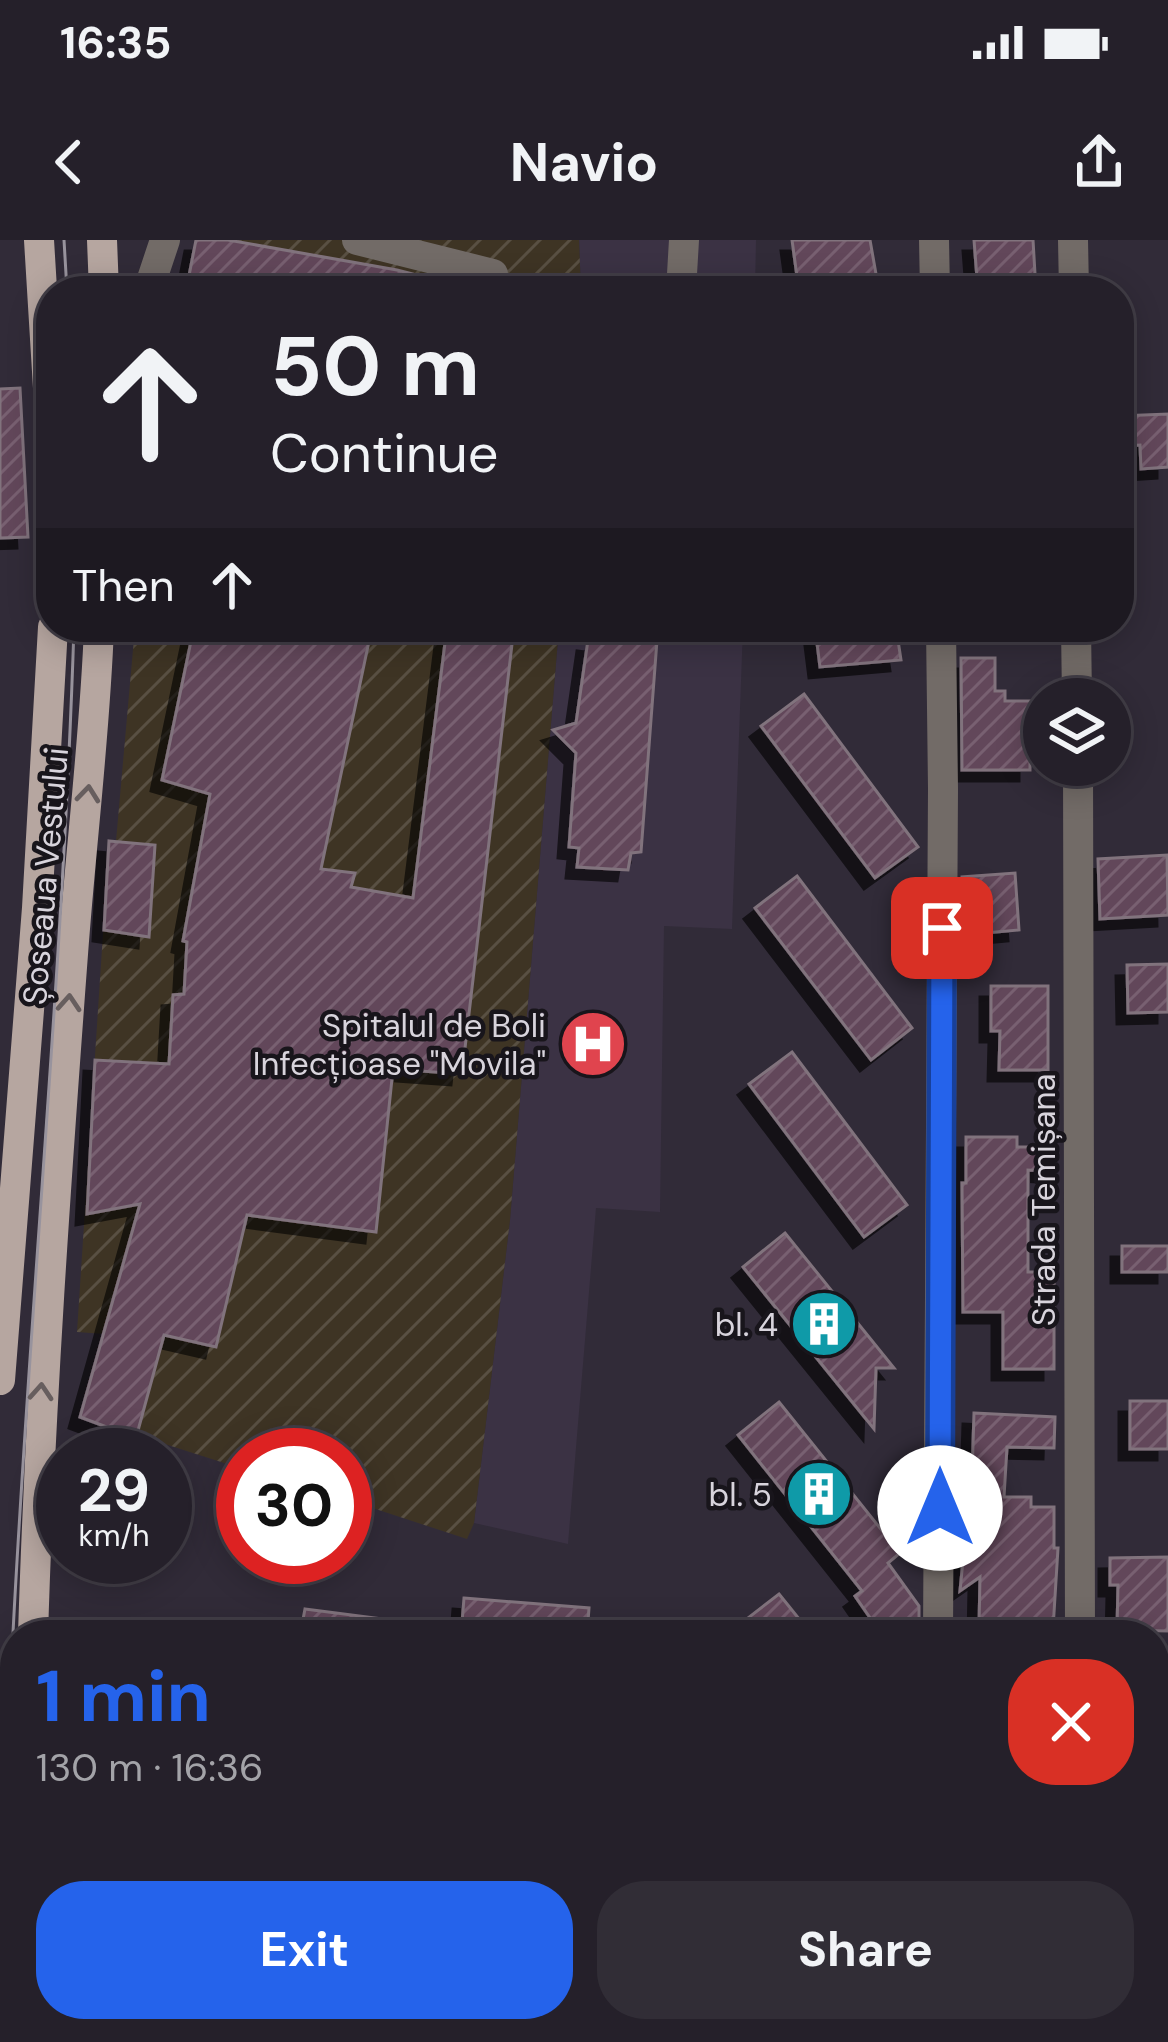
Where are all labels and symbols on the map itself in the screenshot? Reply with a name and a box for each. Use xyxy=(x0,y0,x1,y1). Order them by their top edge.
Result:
street label: Șoseaua Vestului xyxy=(13,746,78,1007)
one-way arrow xyxy=(75,784,100,803)
pin xyxy=(891,877,993,979)
one-way arrow xyxy=(56,993,82,1012)
place label: Spitalul de Boli Infecțioase "Movila" xyxy=(253,1004,546,1085)
hospital icon: Spitalul de Boli Infecțioase "Movila" xyxy=(558,1009,628,1079)
street label: Strada Temișana xyxy=(1022,1074,1065,1326)
building icon: bl. 4 xyxy=(789,1289,859,1359)
place label: bl. 4 xyxy=(715,1303,778,1346)
one-way arrow xyxy=(28,1382,54,1401)
speed limit sign: 30 xyxy=(216,1428,372,1584)
position arrow xyxy=(877,1445,1003,1571)
building icon: bl. 5 xyxy=(784,1459,854,1529)
place label: bl. 5 xyxy=(709,1473,772,1516)

